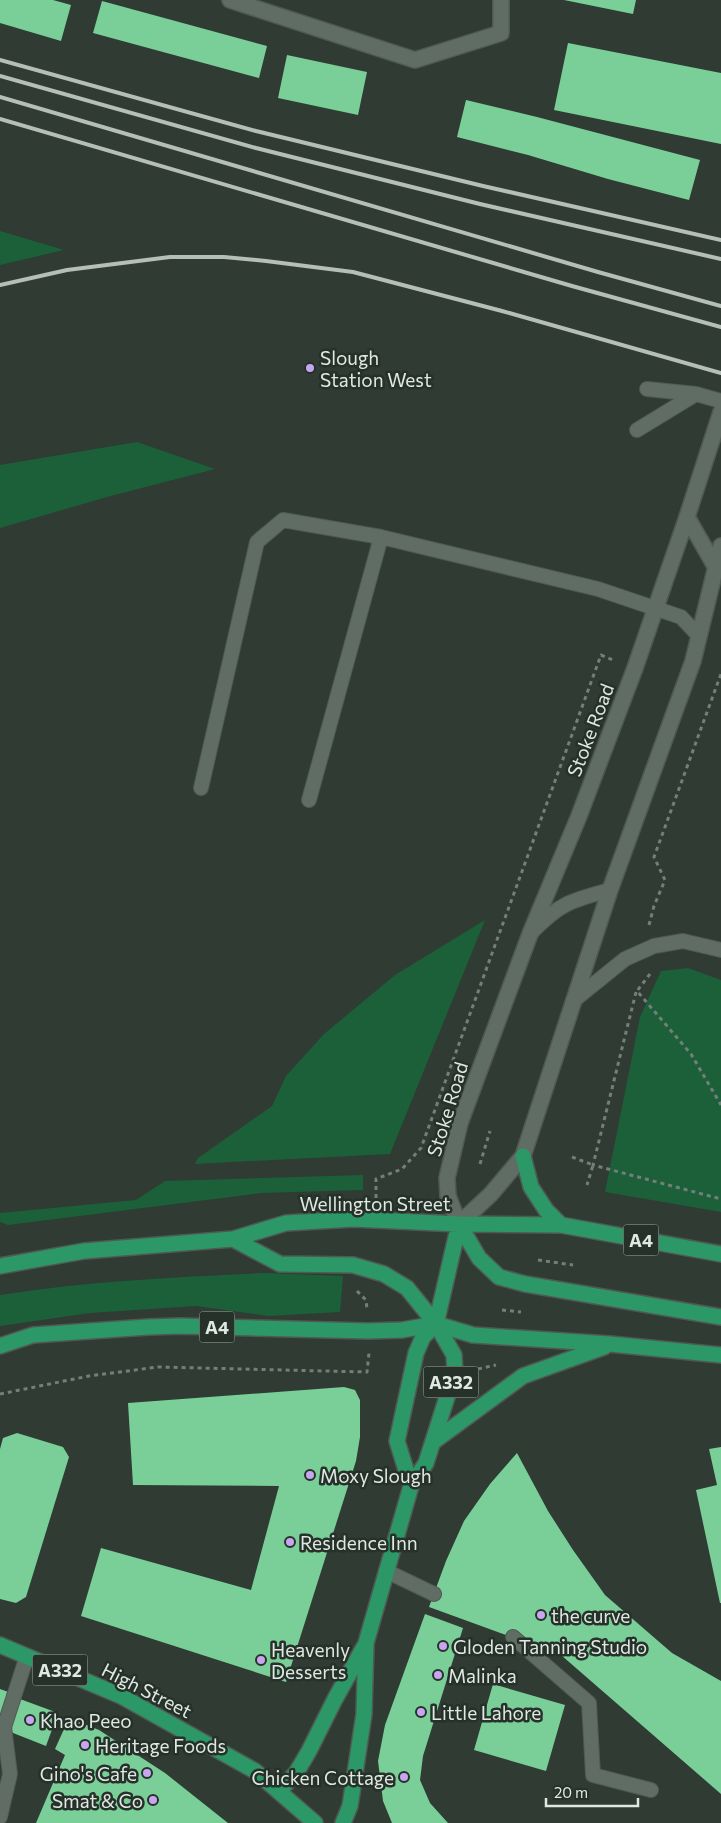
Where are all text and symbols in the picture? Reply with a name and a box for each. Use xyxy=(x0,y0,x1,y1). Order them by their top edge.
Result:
place label: Slough Station West xyxy=(320,346,432,391)
marker: Slough Station West xyxy=(304,362,316,374)
street label: Stoke Road xyxy=(562,680,618,780)
street label: Stoke Road xyxy=(422,1059,472,1159)
street label: Wellington Street xyxy=(299,1192,451,1215)
road number: A4 xyxy=(624,1224,658,1256)
road number: A4 xyxy=(200,1311,234,1342)
road number: A332 xyxy=(424,1366,478,1398)
place label: Moxy Slough xyxy=(320,1464,432,1487)
marker: Moxy Slough xyxy=(304,1469,316,1481)
place label: Residence Inn xyxy=(300,1531,418,1554)
marker: Residence Inn xyxy=(284,1536,296,1548)
place label: the curve xyxy=(551,1604,630,1627)
marker: the curve xyxy=(535,1609,547,1621)
place label: Gloden Tanning Studio xyxy=(453,1635,647,1658)
place label: Heavenly Desserts xyxy=(271,1638,350,1683)
marker: Gloden Tanning Studio xyxy=(437,1640,449,1652)
road number: A332 xyxy=(32,1654,88,1686)
marker: Heavenly Desserts xyxy=(255,1654,267,1666)
street label: High Street xyxy=(98,1658,196,1723)
place label: Malinka xyxy=(448,1664,517,1687)
marker: Malinka xyxy=(432,1669,444,1681)
place label: Little Lahore xyxy=(431,1701,541,1724)
marker: Little Lahore xyxy=(415,1706,427,1718)
place label: Khao Peeo xyxy=(40,1709,132,1732)
marker: Khao Peeo xyxy=(24,1714,36,1726)
place label: Heritage Foods xyxy=(95,1734,226,1757)
marker: Heritage Foods xyxy=(79,1739,91,1751)
place label: Gino's Cafe xyxy=(40,1762,137,1785)
place label: Chicken Cottage xyxy=(252,1766,394,1789)
marker: Gino's Cafe xyxy=(141,1767,153,1779)
marker: Chicken Cottage xyxy=(398,1771,410,1783)
scale bar xyxy=(546,1776,638,1808)
text: 20 m xyxy=(554,1783,588,1801)
place label: Smat & Co xyxy=(52,1789,143,1812)
marker: Smat & Co xyxy=(147,1794,159,1806)

